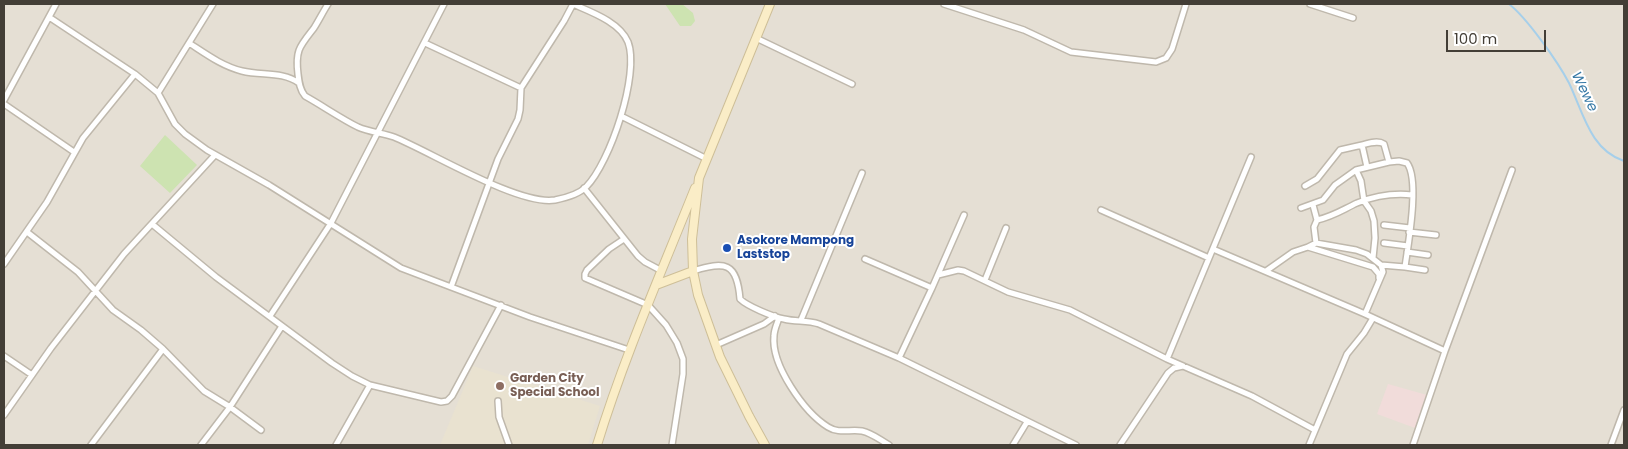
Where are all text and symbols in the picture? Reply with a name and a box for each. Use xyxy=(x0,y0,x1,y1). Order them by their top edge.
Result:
scale bar xyxy=(1448,20,1548,52)
text: 100 m xyxy=(1454,28,1497,49)
water label: Wewe xyxy=(1567,69,1601,115)
place label: Asokore Mampong Laststop xyxy=(737,234,854,262)
marker: Asokore Mampong Laststop xyxy=(721,242,733,254)
place label: Garden City Special School xyxy=(510,372,600,400)
marker: Garden City Special School xyxy=(494,380,506,392)

